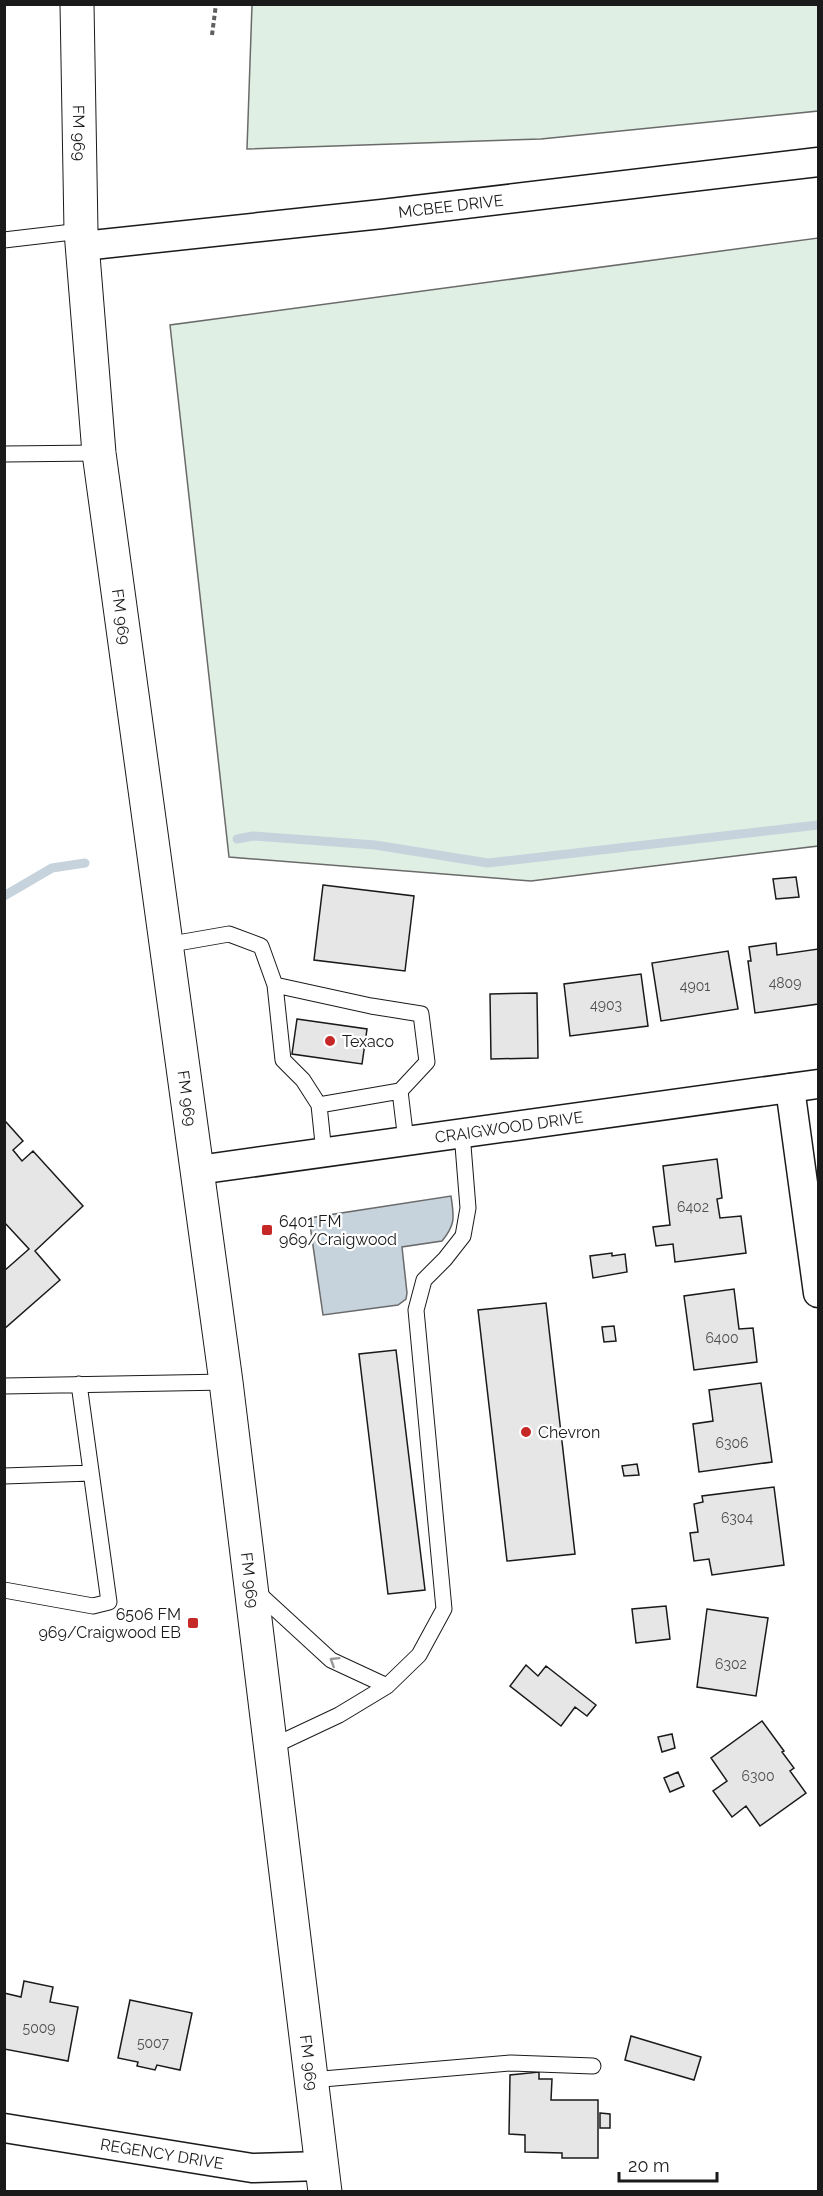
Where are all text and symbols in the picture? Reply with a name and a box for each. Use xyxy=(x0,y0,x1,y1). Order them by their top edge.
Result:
street label: FM 969 xyxy=(69,105,89,161)
street label: MCBEE DRIVE xyxy=(397,190,505,221)
street label: FM 969 xyxy=(108,588,135,646)
house number: 4809 xyxy=(769,975,801,991)
house number: 4901 xyxy=(680,978,710,994)
house number: 4903 xyxy=(590,997,622,1013)
place label: Texaco xyxy=(342,1032,394,1051)
marker: Texaco xyxy=(323,1034,337,1048)
street label: FM 969 xyxy=(174,1069,200,1127)
street label: CRAIGWOOD DRIVE xyxy=(434,1107,585,1147)
house number: 6402 xyxy=(677,1199,709,1215)
place label: 6401 FM 969/Craigwood xyxy=(279,1212,397,1249)
marker: 6401 FM 969/Craigwood xyxy=(260,1223,274,1237)
house number: 6400 xyxy=(705,1330,739,1346)
place label: Chevron xyxy=(538,1423,600,1442)
marker: Chevron xyxy=(519,1425,533,1439)
house number: 6306 xyxy=(716,1435,748,1451)
house number: 6304 xyxy=(721,1510,753,1526)
street label: FM 969 xyxy=(237,1551,263,1609)
place label: 6506 FM 969/Craigwood EB xyxy=(38,1605,181,1642)
marker: 6506 FM 969/Craigwood EB xyxy=(186,1616,200,1630)
one-way arrow xyxy=(330,1656,340,1668)
house number: 6302 xyxy=(715,1656,747,1672)
house number: 6300 xyxy=(741,1768,775,1784)
house number: 5009 xyxy=(23,2020,55,2036)
street label: FM 969 xyxy=(296,2034,322,2091)
house number: 5007 xyxy=(137,2035,170,2051)
street label: REGENCY DRIVE xyxy=(99,2134,225,2173)
scale bar xyxy=(619,2145,716,2183)
text: 20 m xyxy=(628,2155,670,2176)

